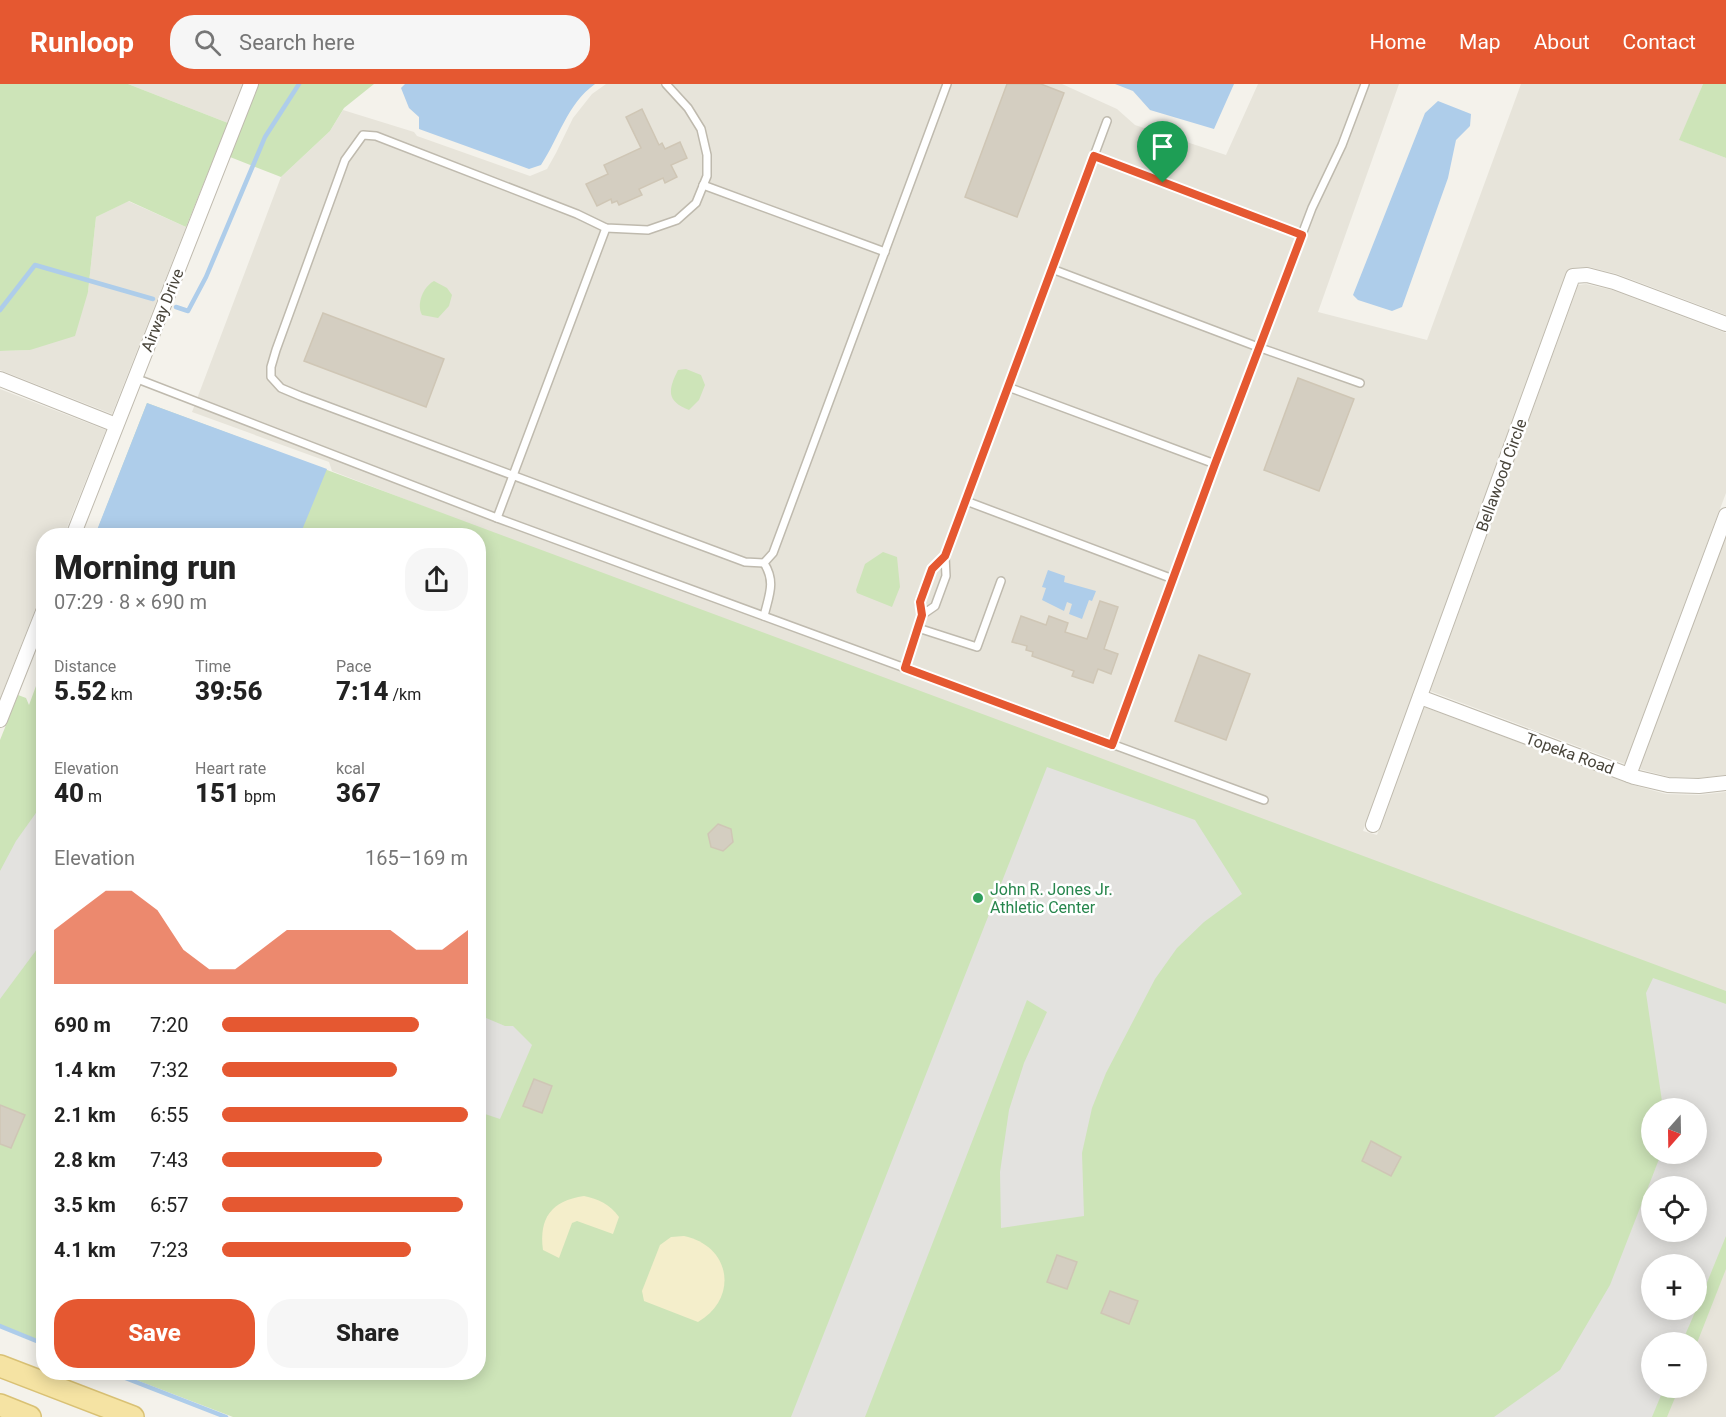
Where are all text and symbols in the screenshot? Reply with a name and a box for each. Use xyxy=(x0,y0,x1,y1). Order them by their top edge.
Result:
search box xyxy=(170,15,590,69)
text: Runloop xyxy=(30,26,134,59)
icon: search xyxy=(191,26,224,59)
text: Search here xyxy=(239,30,355,55)
text: Home xyxy=(1370,30,1426,54)
text: Map xyxy=(1459,30,1501,54)
text: About xyxy=(1534,30,1590,54)
text: Contact xyxy=(1623,30,1696,54)
pin xyxy=(1137,121,1188,183)
icon: arrive xyxy=(1146,130,1179,163)
street label: Airway Drive xyxy=(137,266,188,355)
street label: Bellawood Circle xyxy=(1472,416,1531,534)
text: Morning run xyxy=(54,548,236,587)
button: share xyxy=(405,548,468,611)
text: 07:29 · 8 × 690 m xyxy=(54,590,207,614)
text: Distance xyxy=(54,657,116,676)
text: Time xyxy=(195,657,231,676)
text: Pace xyxy=(336,657,372,676)
text: 5.52 xyxy=(54,676,107,706)
text: 39:56 xyxy=(195,676,263,706)
text: 7:14 xyxy=(336,676,389,706)
text: km xyxy=(107,685,133,704)
text: /km xyxy=(389,685,421,704)
street label: Topeka Road xyxy=(1523,729,1617,778)
text: Elevation xyxy=(54,759,119,778)
text: Heart rate xyxy=(195,759,266,778)
text: kcal xyxy=(336,759,365,778)
text: 40 xyxy=(54,778,84,808)
text: 151 xyxy=(195,778,240,808)
text: 367 xyxy=(336,778,381,808)
text: m xyxy=(84,787,102,806)
text: bpm xyxy=(240,787,276,806)
text: Elevation xyxy=(54,846,135,870)
text: 165–169 m xyxy=(365,846,468,870)
place label: John R. Jones Jr. Athletic Center xyxy=(990,880,1113,917)
marker: John R. Jones Jr. Athletic Center xyxy=(971,891,985,905)
text: 690 m xyxy=(54,1013,111,1037)
text: 7:20 xyxy=(150,1013,189,1037)
text: 1.4 km xyxy=(54,1058,116,1082)
text: 7:32 xyxy=(150,1058,189,1082)
north arrow xyxy=(1641,1098,1707,1164)
map controls xyxy=(1641,1098,1707,1398)
text: 2.1 km xyxy=(54,1103,116,1127)
text: 6:55 xyxy=(150,1103,189,1127)
text: 2.8 km xyxy=(54,1148,116,1172)
text: 7:43 xyxy=(150,1148,189,1172)
button: locate xyxy=(1641,1176,1707,1242)
text: 3.5 km xyxy=(54,1193,116,1217)
text: 6:57 xyxy=(150,1193,189,1217)
text: 4.1 km xyxy=(54,1238,116,1262)
text: 7:23 xyxy=(150,1238,189,1262)
button: + xyxy=(1641,1254,1707,1320)
button: Save xyxy=(54,1299,255,1368)
button: Share xyxy=(267,1299,468,1368)
button: − xyxy=(1641,1332,1707,1398)

